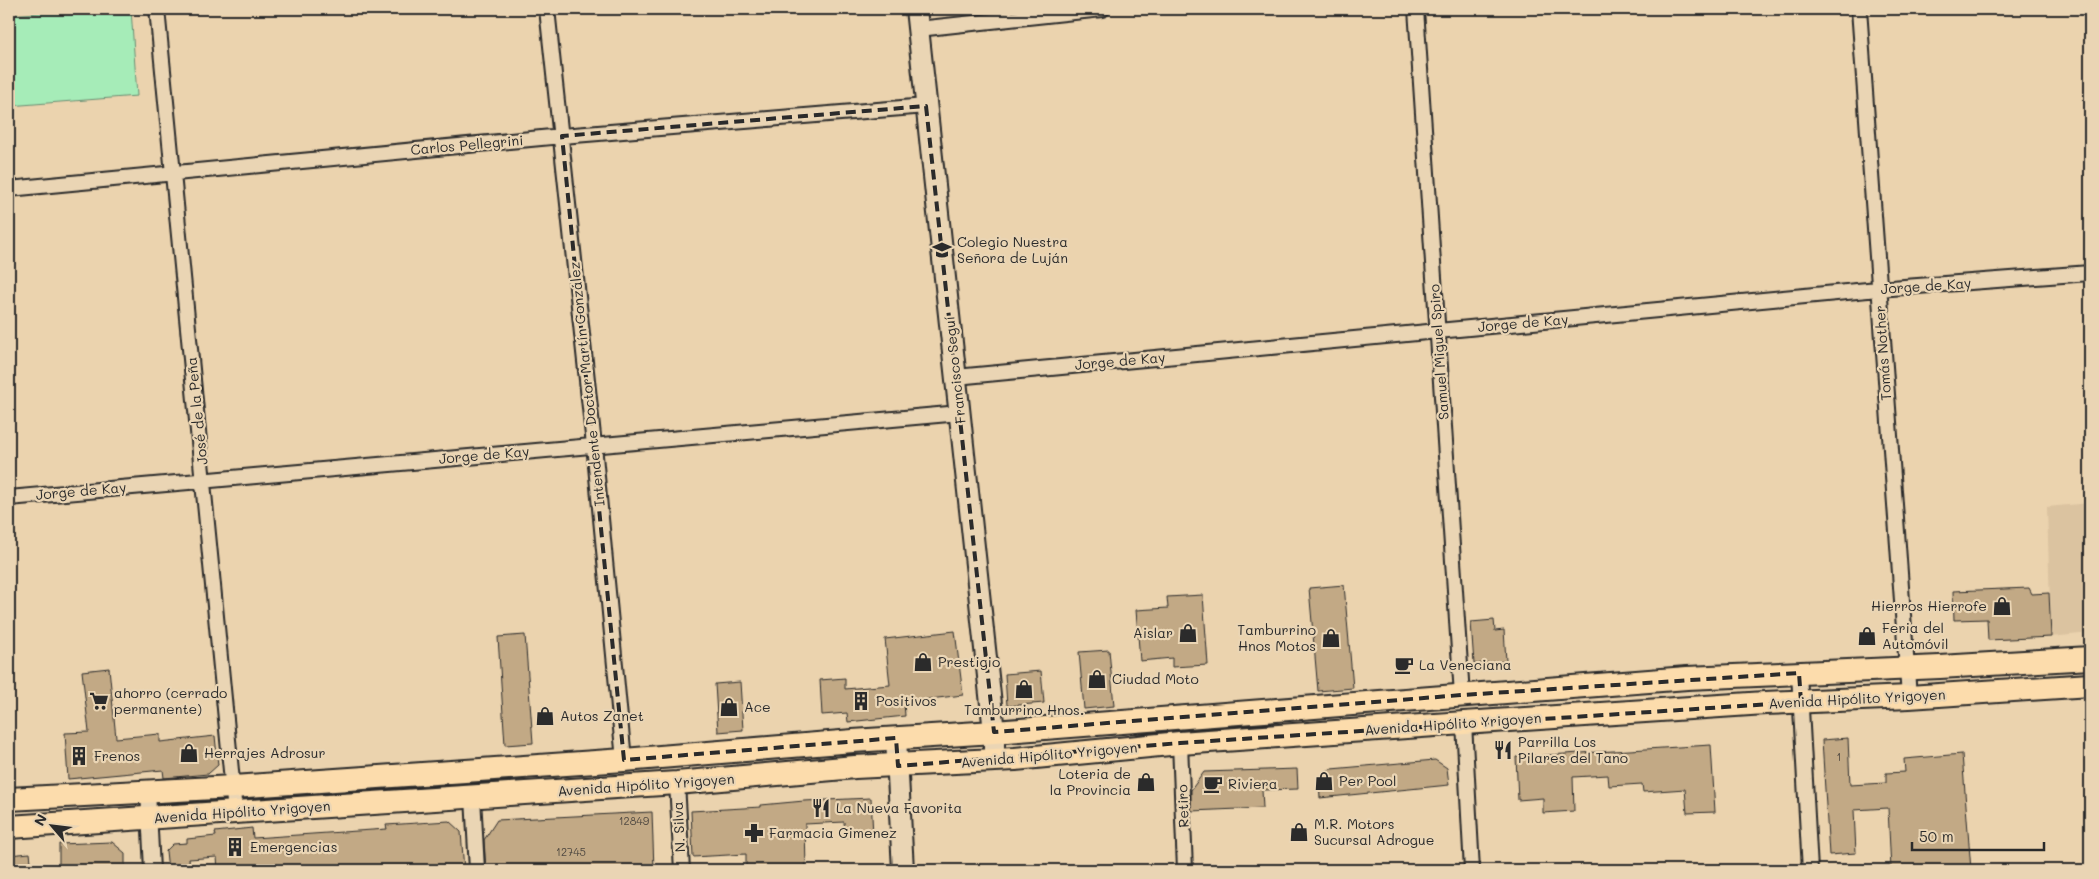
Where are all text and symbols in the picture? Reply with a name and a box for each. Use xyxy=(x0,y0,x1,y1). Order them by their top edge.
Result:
street label: Carlos Pellegrini xyxy=(410,130,524,159)
place label: Colegio Nuestra Señora de Luján xyxy=(957,232,1068,267)
school or university icon: Colegio Nuestra Señora de Luján xyxy=(931,239,953,261)
street label: Intendente Doctor Martín González xyxy=(564,261,609,507)
street label: Jorge de Kay xyxy=(1880,273,1972,298)
street label: Samuel Miguel Spiro xyxy=(1424,283,1453,421)
street label: Tomás Nother xyxy=(1870,305,1895,401)
street label: Jorge de Kay xyxy=(1477,309,1569,336)
street label: Francisco Seguí xyxy=(939,315,970,425)
street label: Jorge de Kay xyxy=(1074,347,1166,374)
street label: José de la Peña xyxy=(181,356,212,466)
street label: Jorge de Kay xyxy=(438,441,530,468)
street label: Jorge de Kay xyxy=(35,477,127,504)
shop icon: Hierros Hierrofe xyxy=(1991,595,2013,617)
place label: Hierros Hierrofe xyxy=(1871,596,1987,615)
place label: Feria del Automóvil xyxy=(1882,618,1948,653)
place label: Tamburrino Hnos Motos xyxy=(1237,620,1316,655)
shop icon: Aislar xyxy=(1177,622,1199,644)
place label: Aislar xyxy=(1133,623,1173,642)
shop icon: Feria del Automóvil xyxy=(1856,625,1878,647)
shop icon: Tamburrino Hnos Motos xyxy=(1320,627,1342,649)
shop icon: Prestigio xyxy=(912,651,934,673)
place label: Prestigio xyxy=(938,652,1000,671)
cafe icon: La Veneciana xyxy=(1393,654,1415,676)
place label: La Veneciana xyxy=(1419,655,1511,674)
shop icon: Ciudad Moto xyxy=(1086,668,1108,690)
place label: Ciudad Moto xyxy=(1112,669,1199,688)
shop icon: Tamburrino Hnos. xyxy=(1013,678,1035,700)
place label: ahorro (cerrado permanente) xyxy=(114,683,227,718)
street label: Avenida Hipólito Yrigoyen xyxy=(1768,684,1946,713)
supermarket icon: ahorro (cerrado permanente) xyxy=(88,690,110,712)
building icon: Positivos xyxy=(850,690,872,712)
place label: Positivos xyxy=(876,691,937,710)
shop icon: Ace xyxy=(718,696,740,718)
place label: Ace xyxy=(744,697,771,716)
place label: Tamburrino Hnos. xyxy=(964,700,1084,719)
shop icon: Autos Zanet xyxy=(534,705,556,727)
place label: Autos Zanet xyxy=(560,706,644,725)
street label: Avenida Hipólito Yrigoyen xyxy=(1364,708,1542,739)
place label: Parrilla Los Pilares del Tano xyxy=(1518,732,1628,767)
street label: Avenida Hipólito Yrigoyen xyxy=(960,737,1138,772)
restaurant icon: Parrilla Los Pilares del Tano xyxy=(1492,739,1514,761)
shop icon: Herrajes Adrosur xyxy=(178,742,200,764)
place label: Herrajes Adrosur xyxy=(204,743,325,762)
building icon: Frenos xyxy=(68,745,90,767)
place label: Frenos xyxy=(94,746,140,765)
house number: 1 xyxy=(1837,749,1841,764)
place label: Loteria de la Provincia xyxy=(1050,764,1131,799)
street label: Avenida Hipólito Yrigoyen xyxy=(557,769,735,800)
shop icon: Per Pool xyxy=(1313,770,1335,792)
shop icon: Loteria de la Provincia xyxy=(1135,771,1157,793)
place label: Per Pool xyxy=(1339,771,1396,790)
cafe icon: Riviera xyxy=(1202,773,1224,795)
place label: Riviera xyxy=(1228,774,1277,793)
street label: Retiro xyxy=(1172,784,1193,828)
street label: Avenida Hipólito Yrigoyen xyxy=(153,796,331,827)
restaurant icon: La Nueva Favorita xyxy=(810,797,832,819)
place label: La Nueva Favorita xyxy=(836,798,962,817)
street label: N. Silva xyxy=(668,801,689,853)
north arrow xyxy=(28,802,78,852)
text: N xyxy=(29,811,51,829)
house number: 12849 xyxy=(619,813,650,828)
place label: M.R. Motors Sucursal Adrogue xyxy=(1314,814,1434,849)
scale bar xyxy=(1912,819,2044,851)
shop icon: M.R. Motors Sucursal Adrogue xyxy=(1288,821,1310,843)
pharmacy icon: Farmacia Gimenez xyxy=(743,822,765,844)
place label: Farmacia Gimenez xyxy=(769,823,897,842)
text: 50 m xyxy=(1919,826,1954,846)
building icon: Emergencias xyxy=(224,836,246,858)
place label: Emergencias xyxy=(250,837,337,856)
house number: 12745 xyxy=(556,844,586,859)

